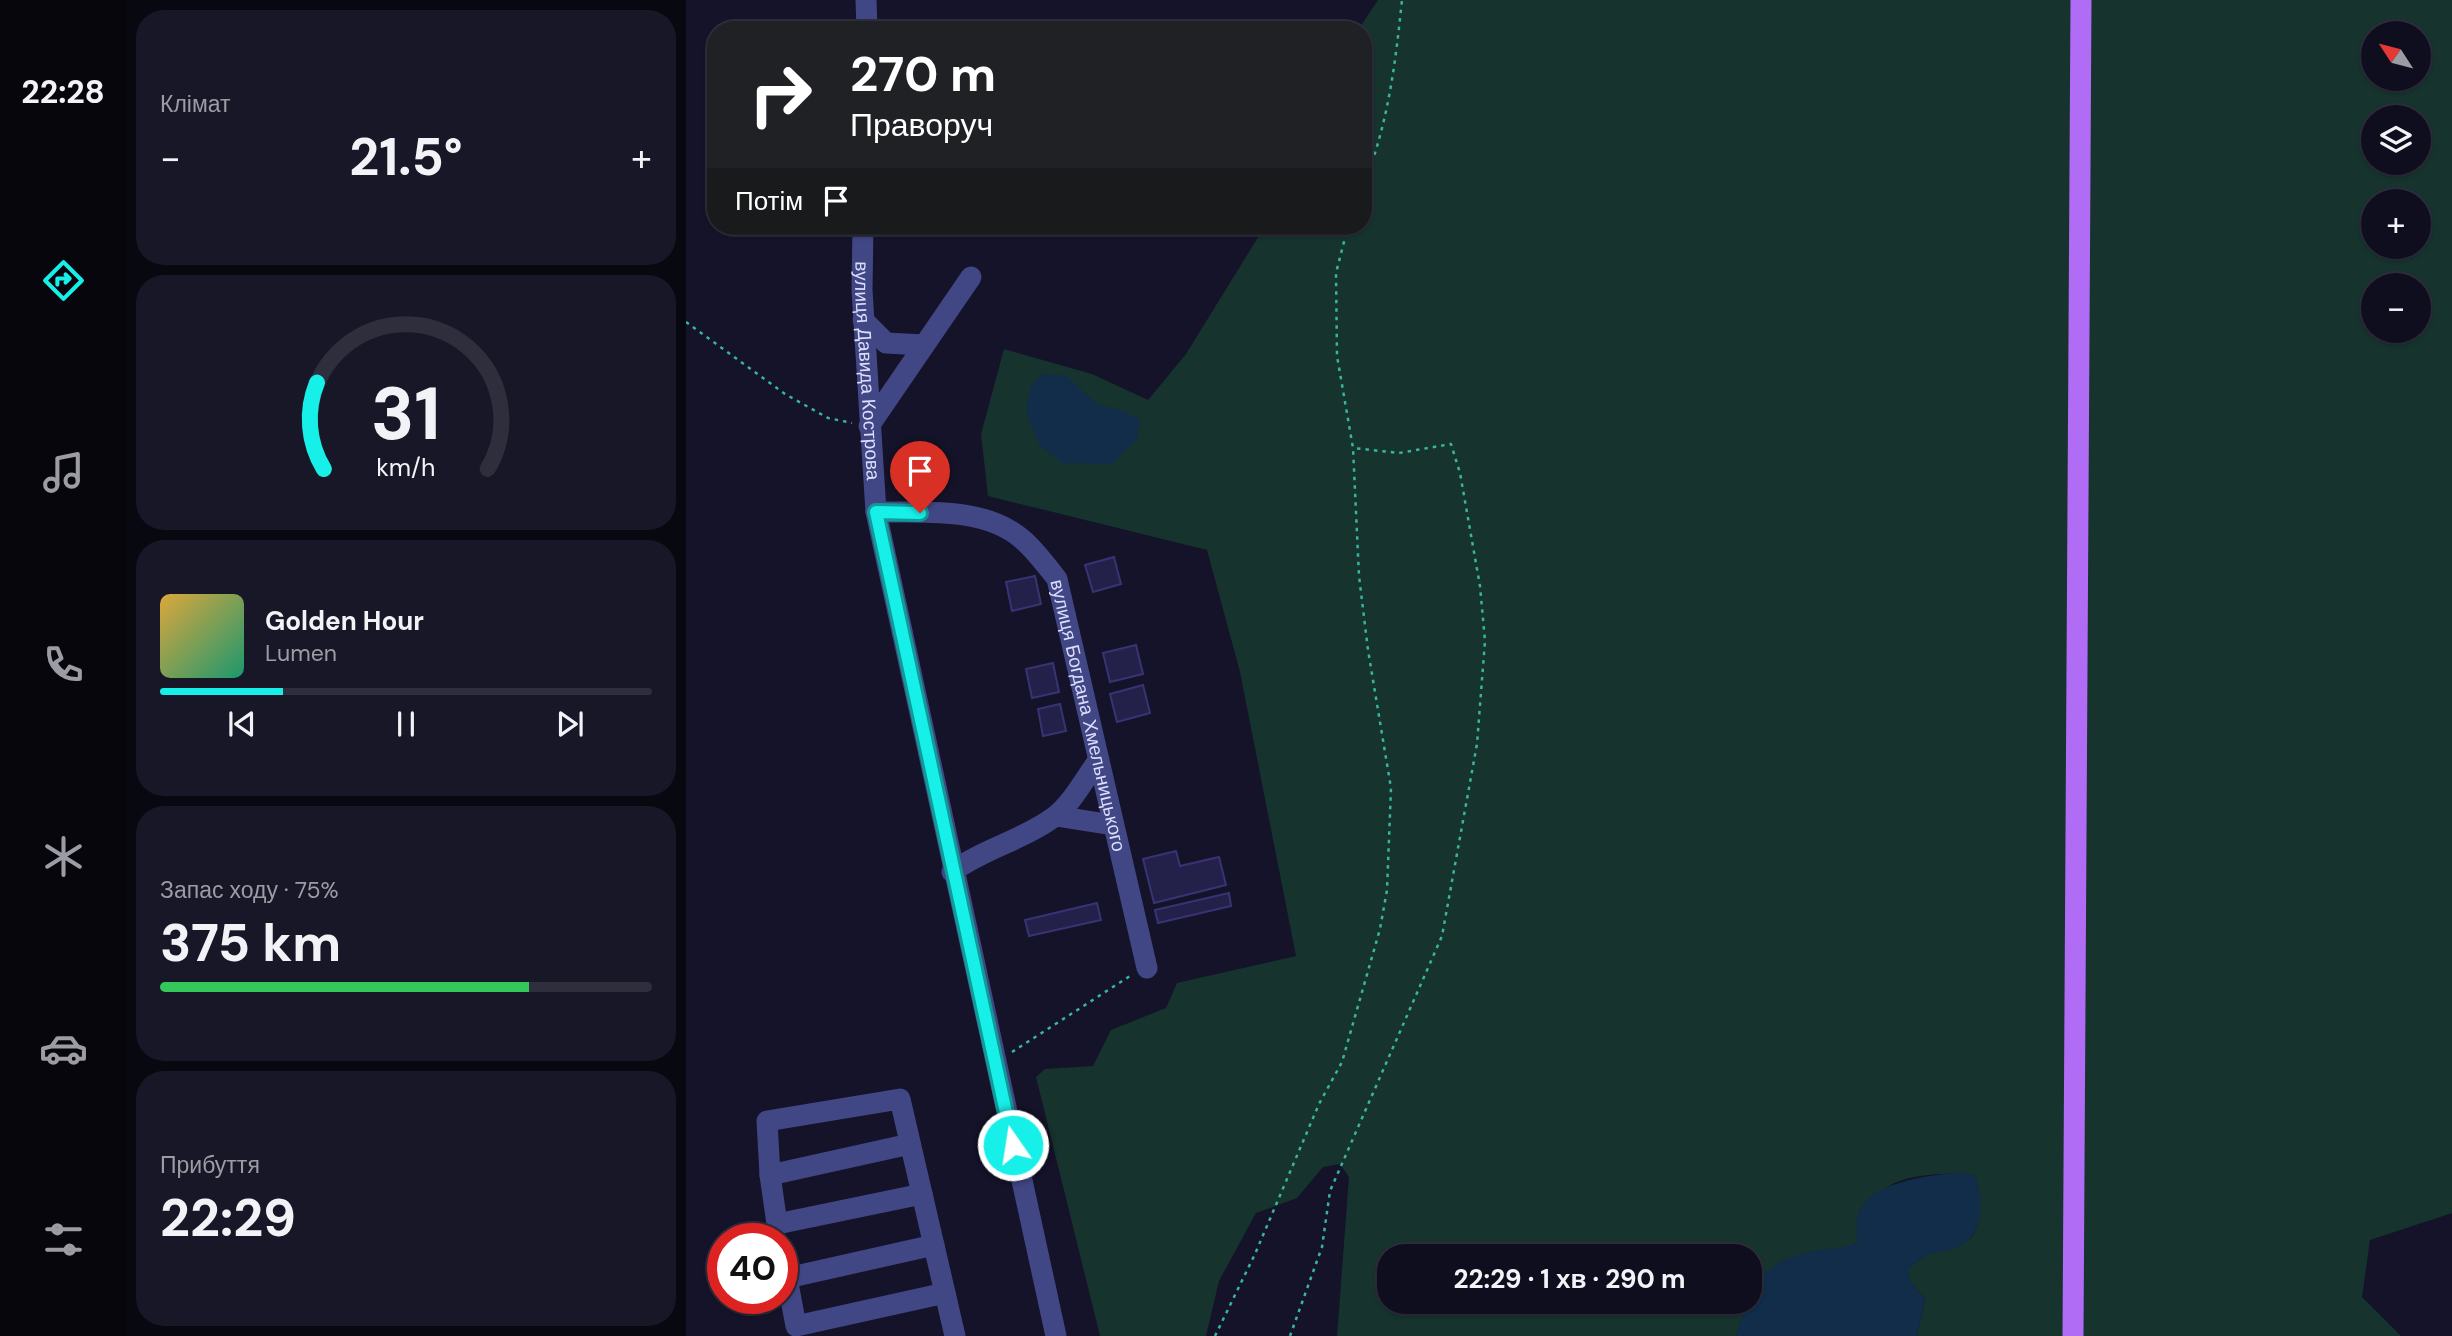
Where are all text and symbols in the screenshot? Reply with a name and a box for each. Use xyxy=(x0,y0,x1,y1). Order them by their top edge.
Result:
north arrow xyxy=(2361,21,2431,91)
map controls xyxy=(2361,21,2431,343)
text: 270 m xyxy=(850,42,996,106)
icon: right xyxy=(735,49,826,140)
text: 22:28 xyxy=(21,71,105,113)
text: Клімат xyxy=(160,89,231,119)
text: Праворуч xyxy=(850,104,993,146)
button: layers xyxy=(2361,105,2431,175)
text: 21.5° xyxy=(349,123,463,191)
text: − xyxy=(160,133,181,183)
text: + xyxy=(631,133,652,183)
icon: arrive xyxy=(817,182,855,220)
text: Потім xyxy=(735,184,803,218)
button: + xyxy=(2361,189,2431,259)
icon: directions xyxy=(39,256,88,305)
street label: вулиця Давида Кострова xyxy=(849,261,886,481)
button: − xyxy=(2361,273,2431,343)
text: 31 xyxy=(371,367,441,462)
pin xyxy=(890,441,950,513)
icon: music xyxy=(39,448,88,497)
text: km/h xyxy=(376,451,436,484)
icon: arrive xyxy=(901,452,939,490)
street label: вулиця Богдана Хмельницького xyxy=(1045,577,1132,854)
text: Golden Hour xyxy=(265,604,424,638)
text: Lumen xyxy=(265,638,337,668)
icon: phone xyxy=(39,640,88,689)
icon: previous xyxy=(223,705,261,743)
icon: pause xyxy=(387,705,425,743)
icon: next xyxy=(551,705,589,743)
icon: climate xyxy=(39,832,88,881)
text: Запас ходу · 75% xyxy=(160,875,339,905)
text: 375 km xyxy=(160,909,341,977)
icon: car xyxy=(39,1024,88,1073)
position arrow xyxy=(976,1108,1050,1182)
text: Прибуття xyxy=(160,1150,260,1180)
text: 22:29 xyxy=(160,1184,296,1252)
icon: filters xyxy=(39,1215,88,1264)
speed limit sign: 40 xyxy=(707,1223,798,1314)
text: 22:29 · 1 хв · 290 m xyxy=(1454,1262,1685,1296)

